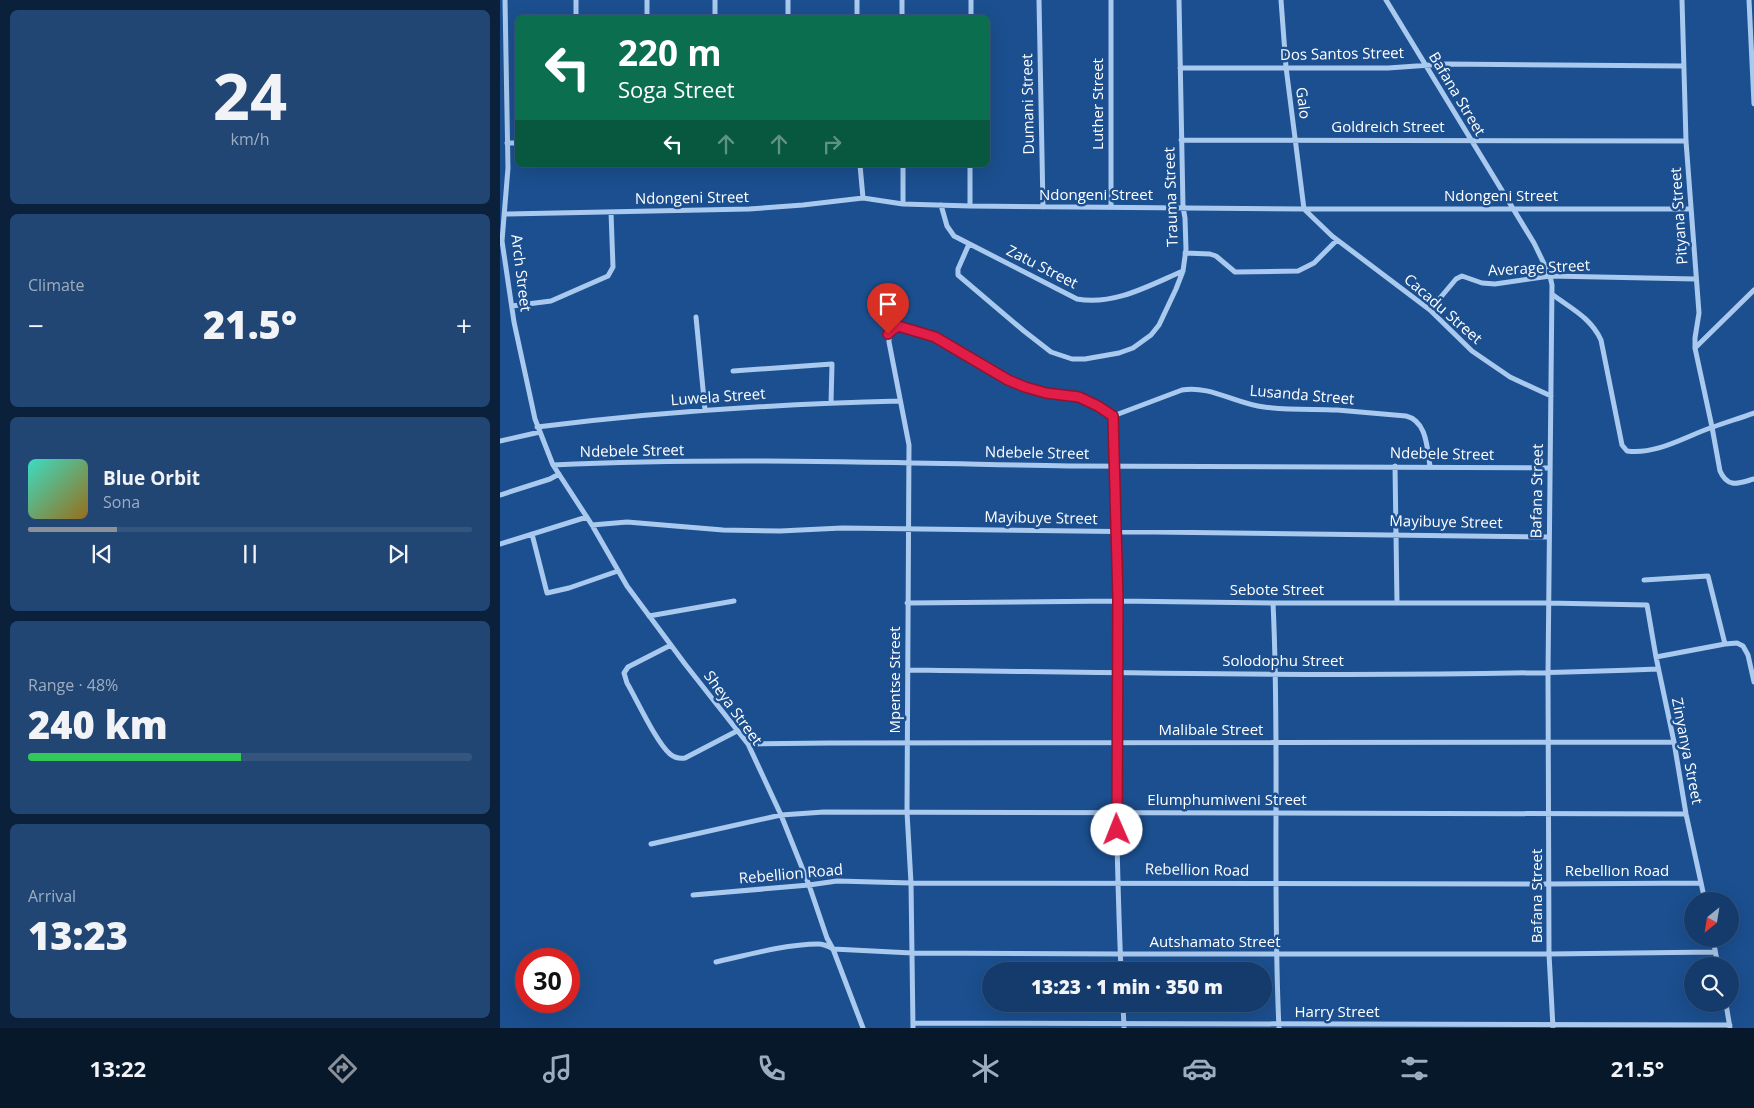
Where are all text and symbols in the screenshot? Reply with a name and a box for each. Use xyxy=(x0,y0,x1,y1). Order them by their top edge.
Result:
text: 220 m xyxy=(618,29,722,76)
icon: left xyxy=(535,35,600,100)
street label: Dos Santos Street xyxy=(1280,42,1404,64)
street label: Bafana Street xyxy=(1425,48,1491,139)
text: 24 xyxy=(213,51,287,139)
street label: Dumani Street xyxy=(1016,53,1038,155)
street label: Luther Street xyxy=(1087,58,1107,150)
text: Soga Street xyxy=(618,74,735,104)
street label: Galo xyxy=(1292,86,1316,120)
street label: Goldreich Street xyxy=(1331,116,1445,136)
text: km/h xyxy=(231,128,269,150)
icon: left xyxy=(659,130,687,158)
icon: ahead xyxy=(712,130,740,158)
icon: ahead xyxy=(765,130,793,158)
icon: right xyxy=(818,130,846,158)
street label: Trauma Street xyxy=(1158,147,1182,247)
street label: Pityana Street xyxy=(1665,167,1691,265)
street label: Ndongeni Street xyxy=(1039,184,1153,204)
street label: Ndongeni Street xyxy=(1444,185,1558,205)
street label: Ndongeni Street xyxy=(635,186,749,208)
street label: Arch Street xyxy=(507,233,537,313)
street label: Zatu Street xyxy=(1003,240,1081,293)
street label: Average Street xyxy=(1487,254,1591,280)
street label: Cacadu Street xyxy=(1400,269,1487,348)
text: Climate xyxy=(28,274,85,296)
pin xyxy=(867,283,909,334)
icon: arrive xyxy=(874,290,902,318)
text: 21.5° xyxy=(203,298,297,350)
text: − xyxy=(28,306,44,344)
text: + xyxy=(456,306,472,344)
street label: Lusanda Street xyxy=(1249,379,1355,409)
street label: Luwela Street xyxy=(670,383,766,409)
street label: Ndebele Street xyxy=(580,439,684,461)
street label: Ndebele Street xyxy=(985,441,1089,463)
street label: Ndebele Street xyxy=(1390,442,1494,464)
street label: Bafana Street xyxy=(1525,443,1547,539)
text: Blue Orbit xyxy=(103,465,200,491)
text: Sona xyxy=(103,491,140,513)
street label: Mayibuye Street xyxy=(984,506,1098,528)
street label: Mayibuye Street xyxy=(1389,510,1503,532)
icon: previous xyxy=(88,540,116,568)
icon: pause xyxy=(236,540,264,568)
icon: next xyxy=(384,540,412,568)
street label: Sebote Street xyxy=(1230,579,1324,599)
street label: Mpentse Street xyxy=(884,627,904,734)
street label: Solodophu Street xyxy=(1222,650,1344,670)
street label: Sheya Street xyxy=(700,666,768,749)
text: Range · 48% xyxy=(28,674,118,696)
street label: Zinyanya Street xyxy=(1668,696,1708,806)
text: 240 km xyxy=(28,698,168,750)
street label: Malibale Street xyxy=(1159,719,1263,739)
street label: Elumphumiweni Street xyxy=(1147,789,1307,809)
position arrow xyxy=(1090,803,1142,855)
street label: Bafana Street xyxy=(1526,849,1546,943)
street label: Rebellion Road xyxy=(738,858,844,888)
street label: Rebellion Road xyxy=(1145,858,1249,880)
street label: Rebellion Road xyxy=(1565,860,1669,880)
text: Arrival xyxy=(28,885,76,907)
north arrow xyxy=(1684,892,1739,948)
map controls xyxy=(1684,892,1739,1012)
text: 13:23 xyxy=(28,909,128,961)
street label: Autshamato Street xyxy=(1149,931,1281,951)
speed limit sign: 30 xyxy=(515,948,580,1013)
button: search xyxy=(1684,957,1739,1012)
text: 13:23 · 1 min · 350 m xyxy=(1031,974,1223,1000)
street label: Harry Street xyxy=(1295,1001,1379,1021)
icon: directions xyxy=(325,1051,360,1086)
icon: music xyxy=(540,1051,575,1086)
icon: phone xyxy=(754,1051,789,1086)
icon: climate xyxy=(968,1051,1003,1086)
icon: car xyxy=(1182,1051,1217,1086)
icon: filters xyxy=(1397,1051,1432,1086)
text: 13:22 xyxy=(90,1053,146,1083)
text: 21.5° xyxy=(1611,1053,1664,1083)

